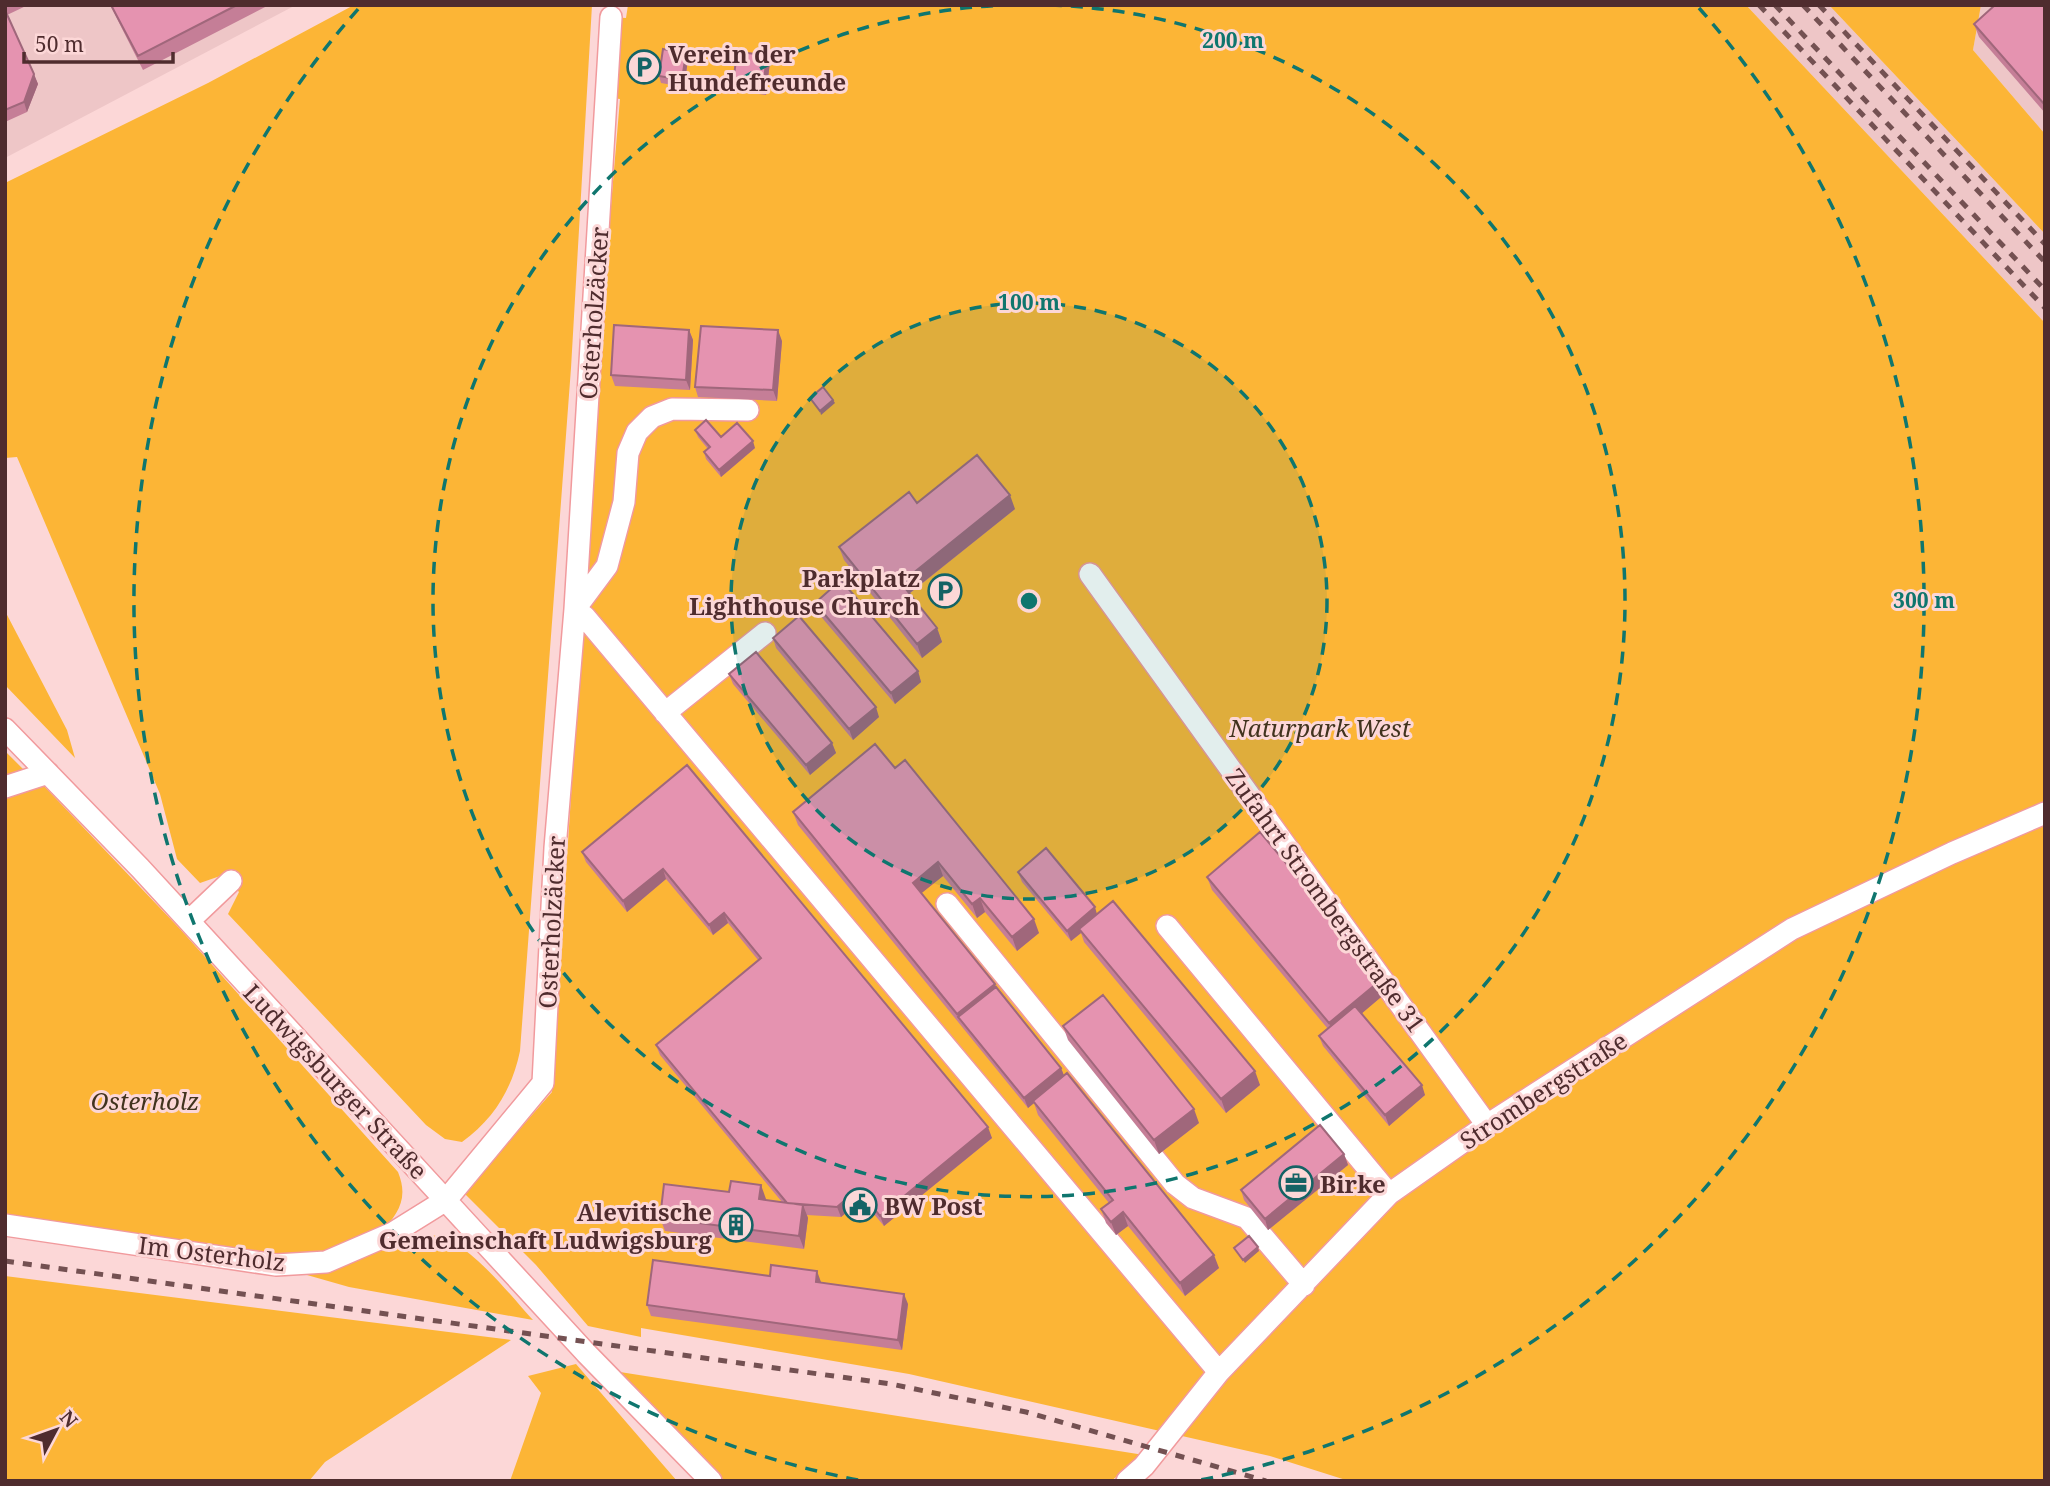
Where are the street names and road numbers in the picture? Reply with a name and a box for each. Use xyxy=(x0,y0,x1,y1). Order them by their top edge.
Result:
street label: Osterholzäcker xyxy=(571,226,615,400)
street label: Zufahrt Strombergstraße 31 xyxy=(1219,761,1433,1039)
street label: Osterholzäcker xyxy=(530,835,572,1009)
street label: Ludwigsburger Straße xyxy=(237,976,435,1186)
street label: Strombergstraße xyxy=(1453,1024,1633,1156)
street label: Im Osterholz xyxy=(137,1228,287,1278)

